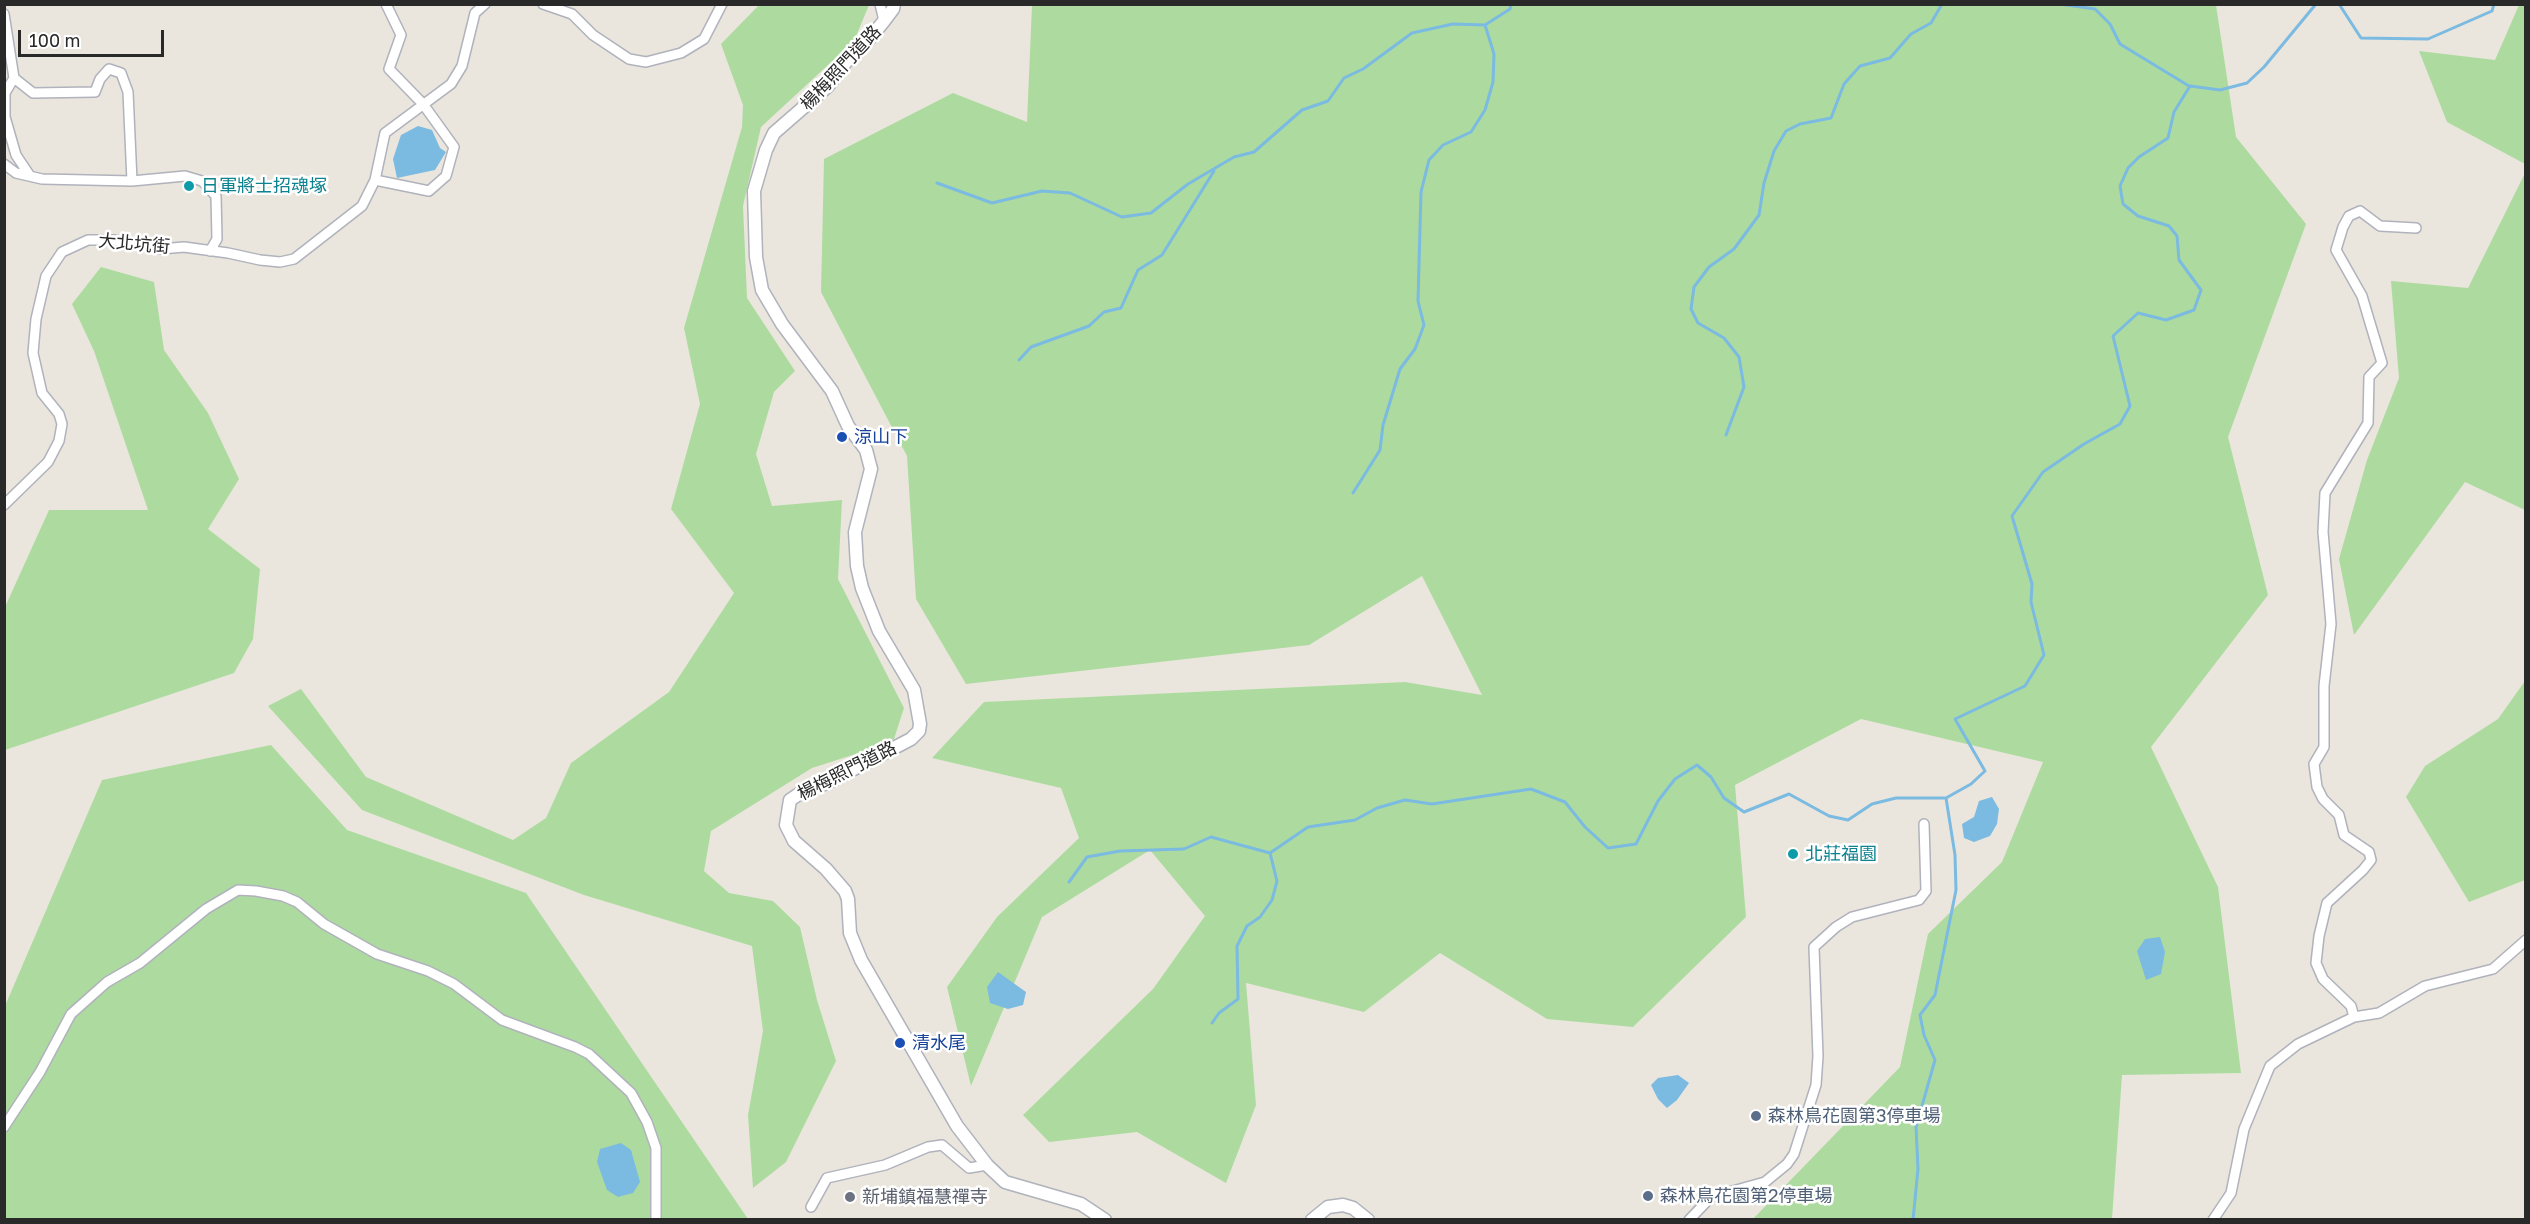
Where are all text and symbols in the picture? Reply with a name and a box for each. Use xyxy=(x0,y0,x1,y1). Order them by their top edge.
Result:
scale bar xyxy=(21,18,166,56)
street label: 楊梅照門道路 xyxy=(796,21,886,115)
text: 100 m xyxy=(29,29,80,51)
place label: 日軍將士招魂塚 xyxy=(201,175,327,197)
marker: 日軍將士招魂塚 xyxy=(182,179,196,193)
street label: 大北坑街 xyxy=(97,230,171,258)
place label: 涼山下 xyxy=(854,426,908,448)
marker: 涼山下 xyxy=(835,430,849,444)
street label: 楊梅照門道路 xyxy=(794,737,900,805)
place label: 北莊福園 xyxy=(1805,843,1877,865)
marker: 北莊福園 xyxy=(1786,847,1800,861)
place label: 清水尾 xyxy=(912,1032,966,1054)
marker: 清水尾 xyxy=(893,1036,907,1050)
place label: 森林鳥花園第3停車場 xyxy=(1768,1105,1941,1127)
marker: 森林鳥花園第3停車場 xyxy=(1749,1109,1763,1123)
place label: 森林鳥花園第2停車場 xyxy=(1660,1185,1832,1207)
place label: 新埔鎮福慧禪寺 xyxy=(862,1186,988,1208)
marker: 森林鳥花園第2停車場 xyxy=(1641,1189,1655,1203)
marker: 新埔鎮福慧禪寺 xyxy=(843,1190,857,1204)

